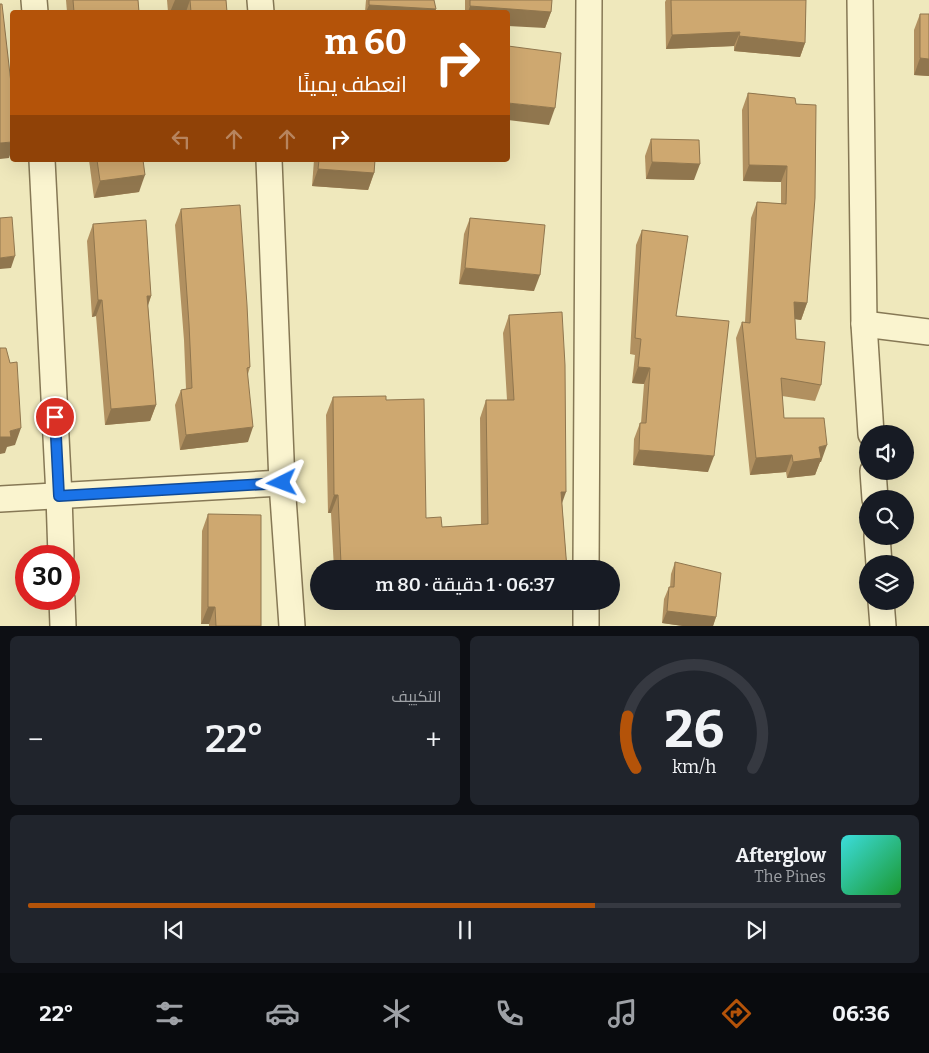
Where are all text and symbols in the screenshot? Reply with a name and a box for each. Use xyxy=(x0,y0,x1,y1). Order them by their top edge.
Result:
text: 60 m xyxy=(324,21,407,63)
icon: right xyxy=(425,30,490,95)
text: انعطف يمينًا xyxy=(297,71,407,98)
icon: left xyxy=(167,125,195,153)
icon: ahead xyxy=(220,125,248,153)
icon: ahead xyxy=(273,125,301,153)
icon: right xyxy=(326,125,354,153)
pin xyxy=(34,396,76,438)
icon: arrive xyxy=(41,403,69,431)
map controls xyxy=(859,425,914,610)
button: sound xyxy=(859,425,914,480)
position arrow xyxy=(255,456,307,508)
button: search xyxy=(859,490,914,545)
speed limit sign: 30 xyxy=(15,545,80,610)
button: layers xyxy=(859,555,914,610)
text: 06:37 · 1 دقيقة · 80 m xyxy=(376,573,554,596)
text: التكييف xyxy=(391,687,442,706)
text: 26 xyxy=(664,698,724,761)
text: 22° xyxy=(205,716,264,762)
text: − xyxy=(28,723,43,756)
text: + xyxy=(425,723,441,756)
text: km/h xyxy=(672,756,716,778)
text: Afterglow xyxy=(736,844,826,867)
text: The Pines xyxy=(754,867,826,886)
icon: previous xyxy=(160,916,188,944)
icon: pause xyxy=(451,916,479,944)
icon: next xyxy=(742,916,770,944)
icon: filters xyxy=(152,996,187,1031)
icon: car xyxy=(265,996,300,1031)
icon: climate xyxy=(379,996,414,1031)
icon: phone xyxy=(492,996,527,1031)
icon: music xyxy=(605,996,640,1031)
icon: directions xyxy=(719,996,754,1031)
text: 22° xyxy=(39,1000,74,1027)
text: 06:36 xyxy=(832,1000,890,1027)

